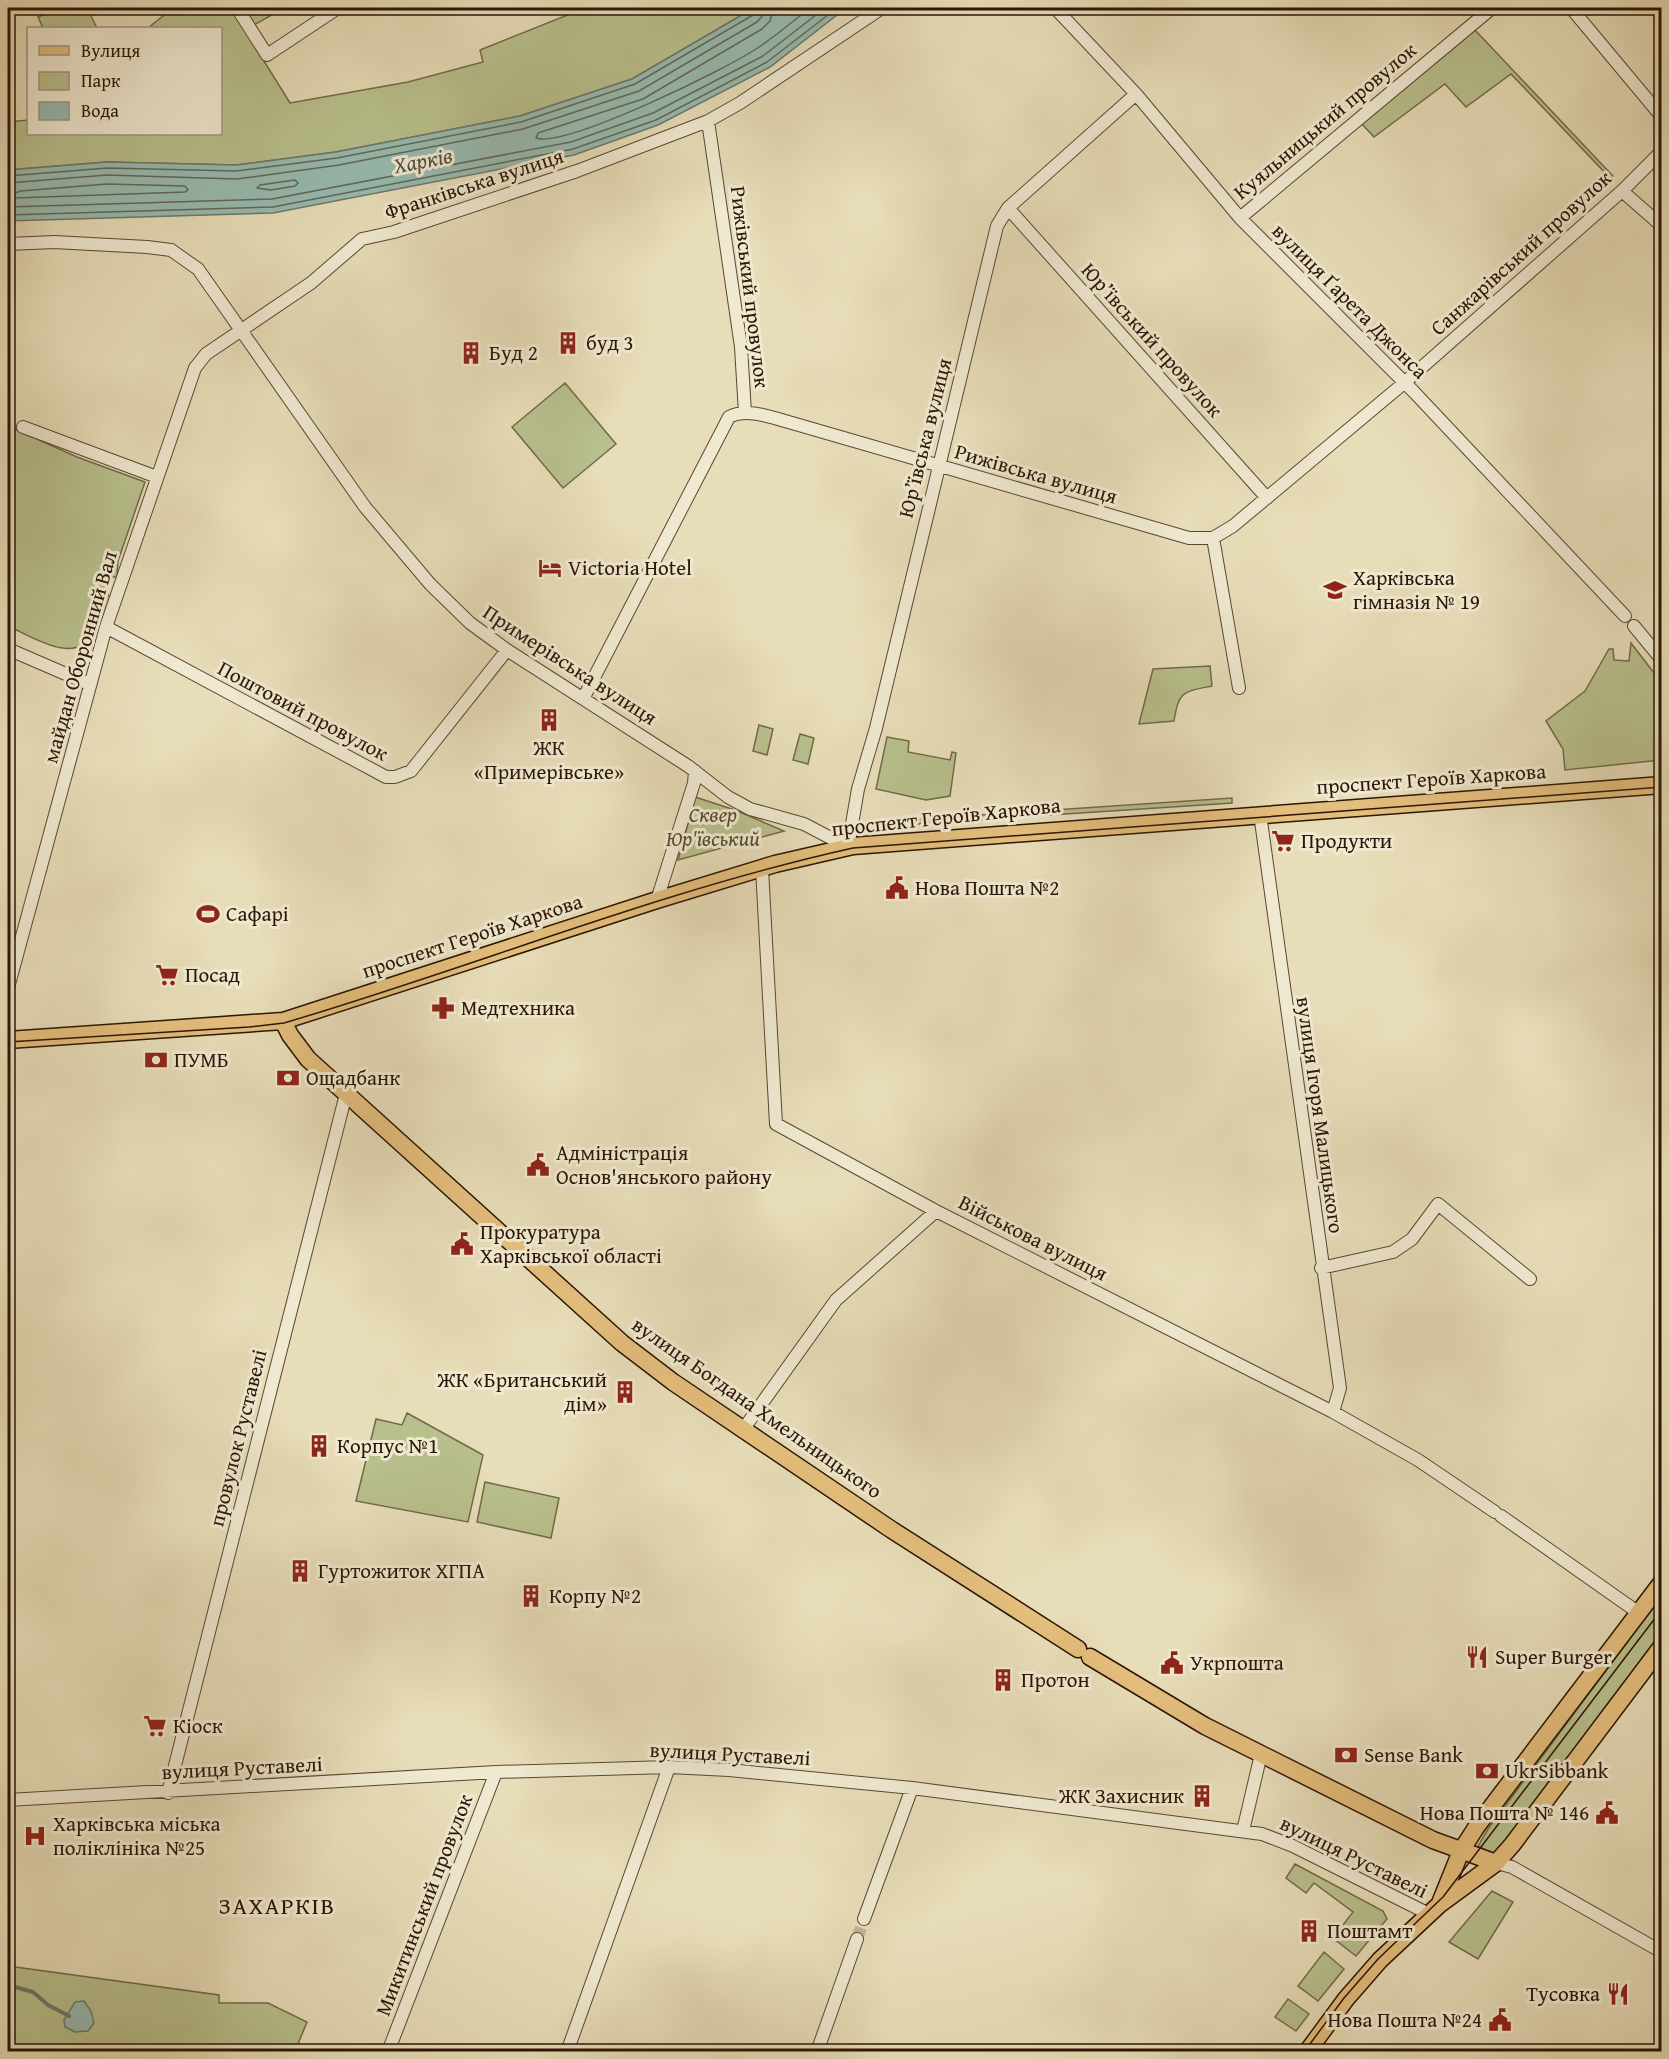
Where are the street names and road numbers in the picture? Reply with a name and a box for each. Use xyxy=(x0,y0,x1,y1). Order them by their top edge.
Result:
street label: Куяльницький провулок xyxy=(1226,35,1423,207)
street label: Франківська вулиця xyxy=(380,140,568,227)
street label: Санжарівський провулок xyxy=(1423,163,1618,343)
street label: Рижівський провулок xyxy=(723,184,778,390)
street label: вулиця Ґарета Джонса xyxy=(1265,216,1435,386)
street label: Юр’ївський провулок xyxy=(1074,255,1230,424)
street label: Юр’ївська вулиця xyxy=(890,355,959,521)
street label: Рижівська вулиця xyxy=(951,436,1121,512)
street label: майдан Оборонний Вал xyxy=(34,547,125,767)
street label: Примерівська вулиця xyxy=(477,597,664,733)
street label: Поштовий провулок xyxy=(213,653,394,769)
street label: проспект Героїв Харкова xyxy=(1315,755,1547,802)
street label: проспект Героїв Харкова xyxy=(830,789,1062,844)
street label: проспект Героїв Харкова xyxy=(358,885,586,986)
street label: вулиця Ігоря Малицького xyxy=(1289,995,1352,1235)
street label: Військова вулиця xyxy=(953,1187,1113,1289)
street label: вулиця Богдана Хмельницького xyxy=(626,1309,889,1506)
street label: провулок Руставелі xyxy=(200,1346,275,1530)
street label: вулиця Руставелі xyxy=(649,1734,811,1773)
street label: вулиця Руставелі xyxy=(161,1748,323,1787)
street label: Микитинський провулок xyxy=(367,1789,480,2020)
street label: вулиця Руставелі xyxy=(1275,1807,1434,1906)

